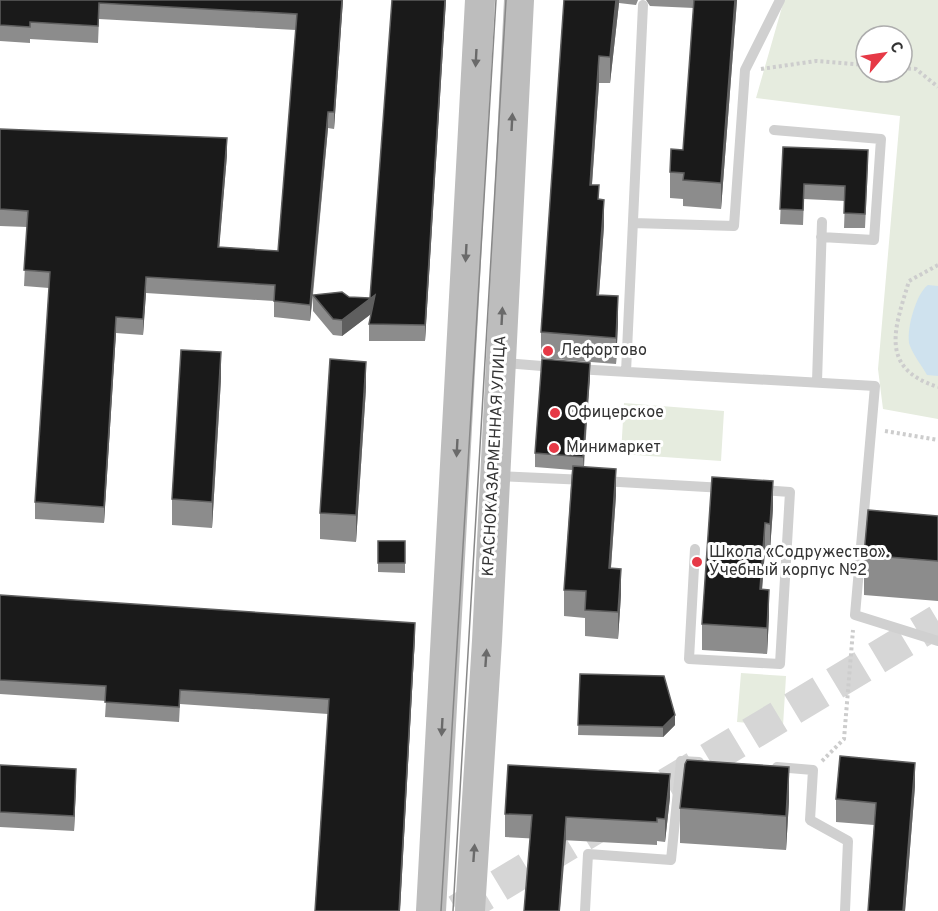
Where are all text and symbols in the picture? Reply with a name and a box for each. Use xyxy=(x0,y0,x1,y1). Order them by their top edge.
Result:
north arrow xyxy=(854,24,914,84)
text: С xyxy=(884,38,907,57)
one-way arrow xyxy=(472,49,481,68)
one-way arrow xyxy=(508,112,517,131)
one-way arrow xyxy=(462,244,471,263)
one-way arrow xyxy=(498,307,507,326)
street label: КРАСНОКАЗАРМЕННАЯ УЛИЦА xyxy=(479,335,511,577)
place label: Лефортово xyxy=(560,341,647,361)
marker: Лефортово xyxy=(541,344,555,358)
place label: Офицерское xyxy=(567,403,664,423)
marker: Офицерское xyxy=(548,406,562,420)
one-way arrow xyxy=(452,438,461,457)
place label: Минимаркет xyxy=(566,438,661,458)
marker: Минимаркет xyxy=(547,441,561,455)
place label: Школа «Содружество». Учебный корпус №2 xyxy=(709,543,889,581)
marker: Школа «Содружество». Учебный корпус №2 xyxy=(690,555,704,569)
one-way arrow xyxy=(481,648,490,667)
one-way arrow xyxy=(437,717,447,736)
one-way arrow xyxy=(469,843,478,862)

